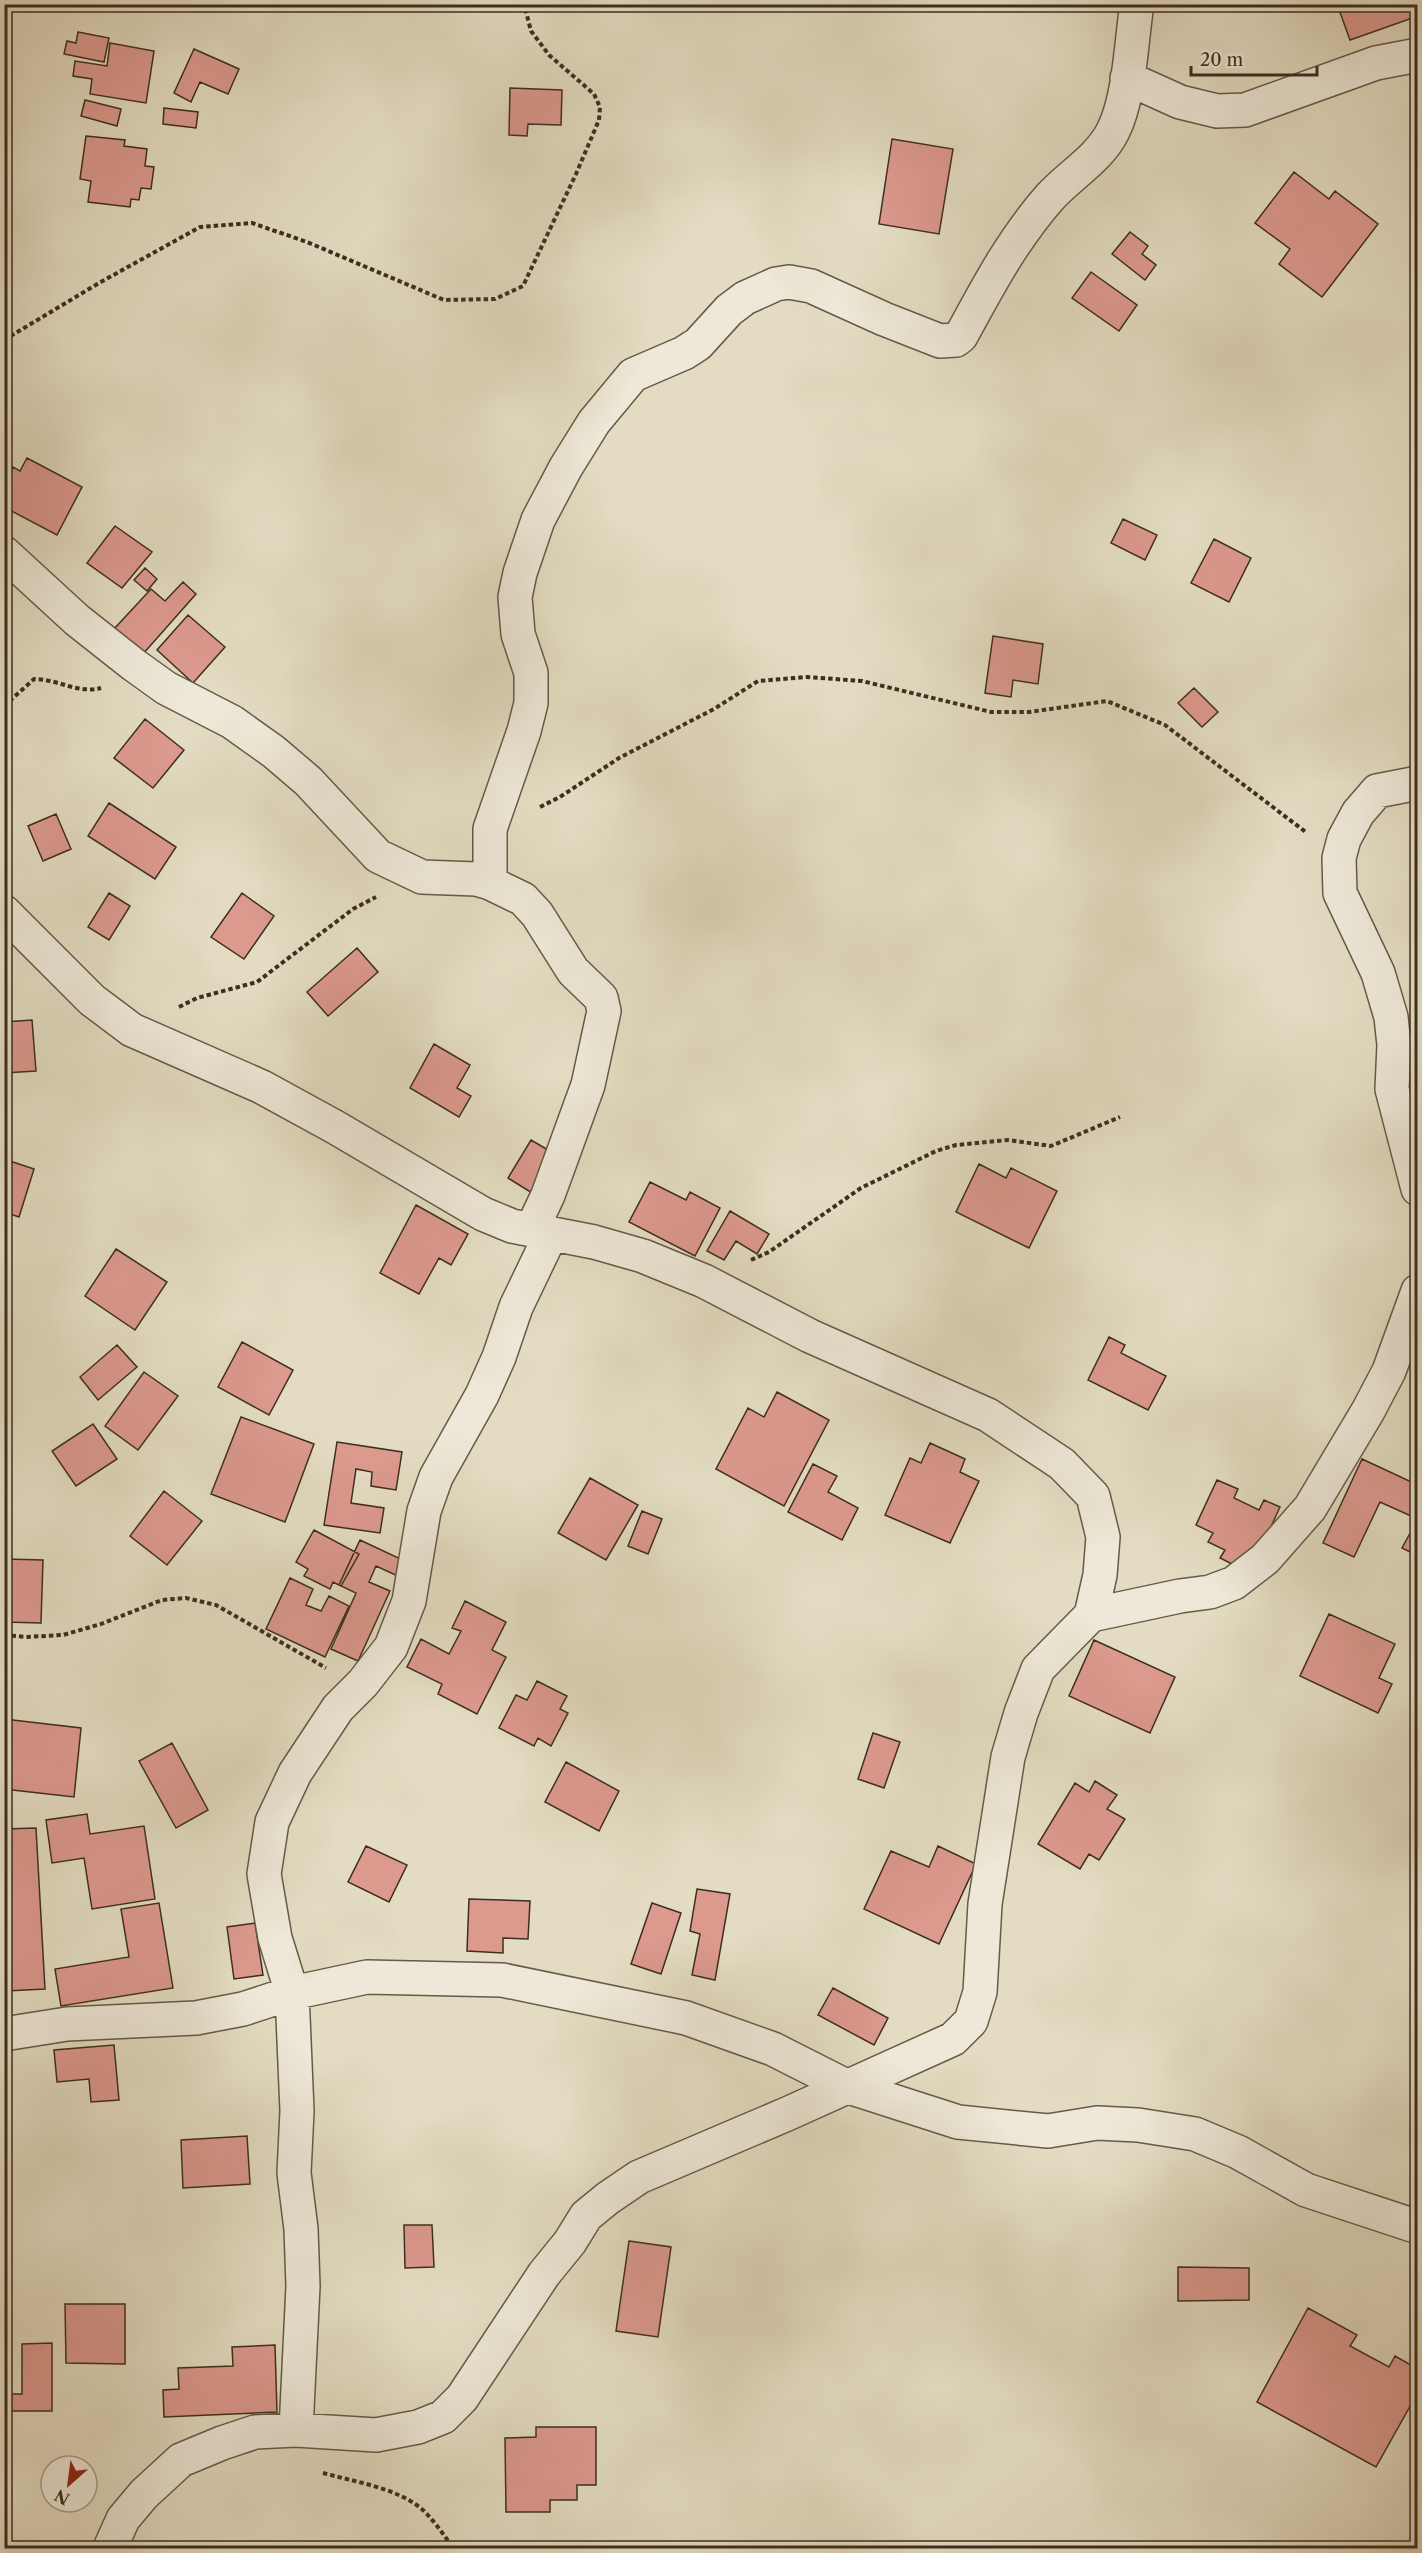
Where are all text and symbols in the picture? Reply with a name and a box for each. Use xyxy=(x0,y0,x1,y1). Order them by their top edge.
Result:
scale bar xyxy=(1191,39,1317,77)
text: 20 m xyxy=(1200,49,1244,71)
north arrow xyxy=(39,2454,99,2514)
text: N xyxy=(51,2485,73,2509)

